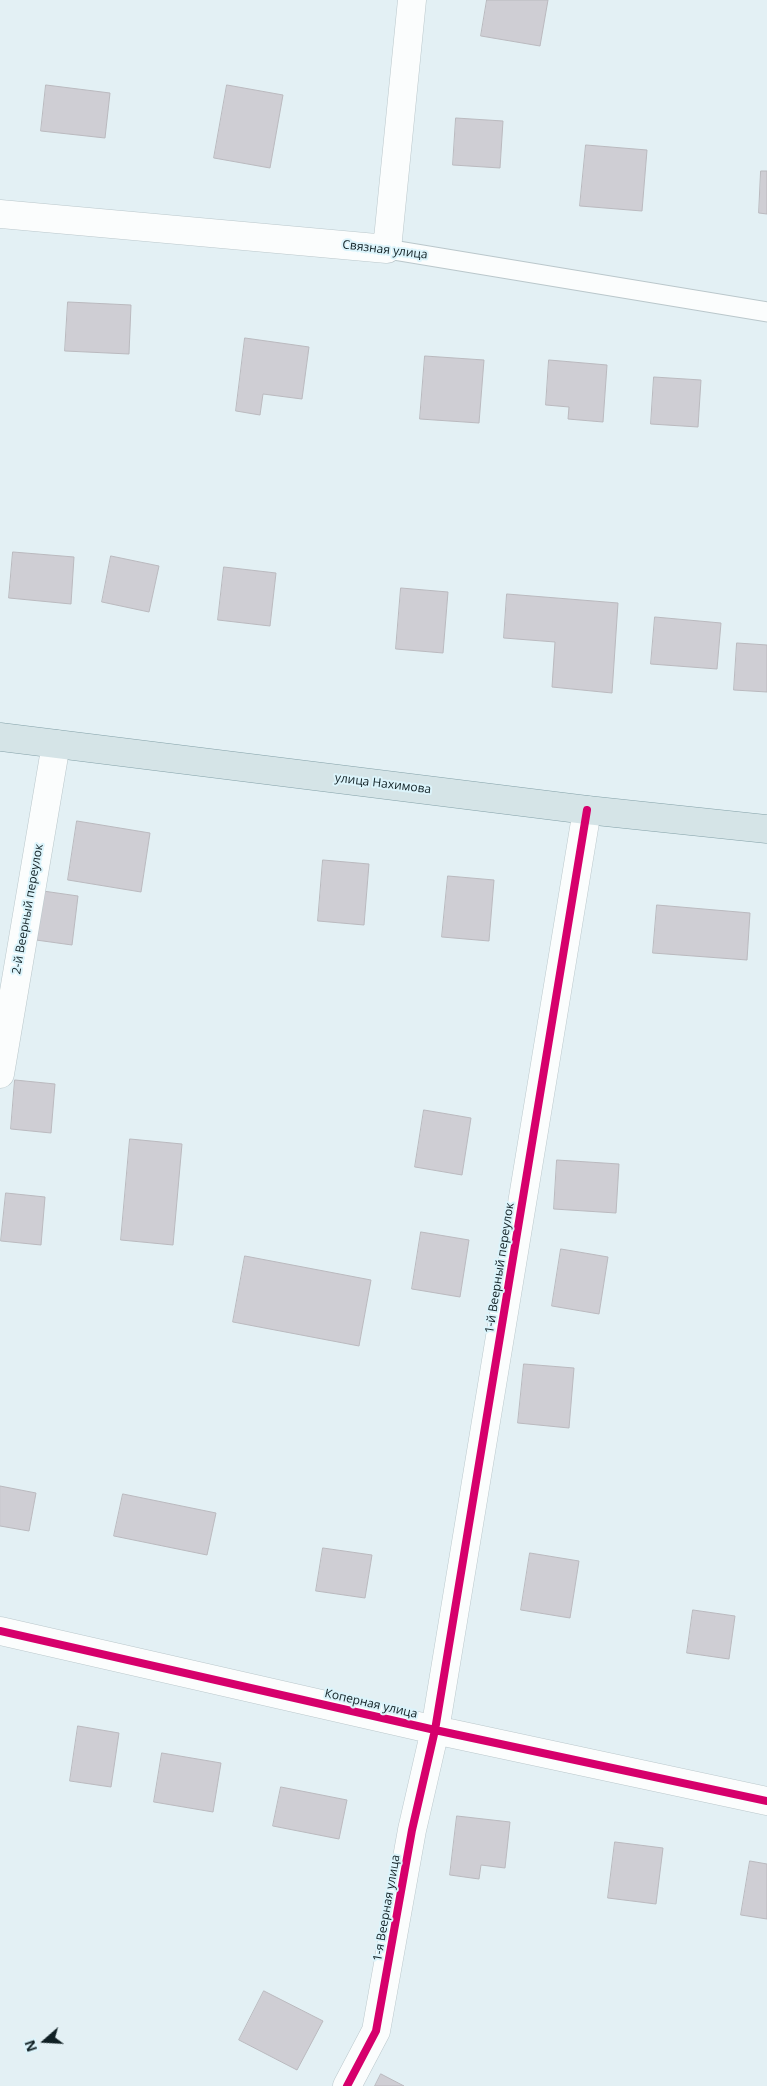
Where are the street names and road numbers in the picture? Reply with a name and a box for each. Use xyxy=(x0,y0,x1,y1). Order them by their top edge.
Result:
street label: Связная улица xyxy=(342,238,428,262)
street label: улица Нахимова xyxy=(334,771,432,797)
street label: 2-й Веерный переулок xyxy=(9,843,47,975)
street label: 1-й Веерный переулок xyxy=(483,1202,517,1334)
street label: Коперная улица xyxy=(323,1686,419,1722)
street label: 1-я Веерная улица xyxy=(371,1854,403,1962)

